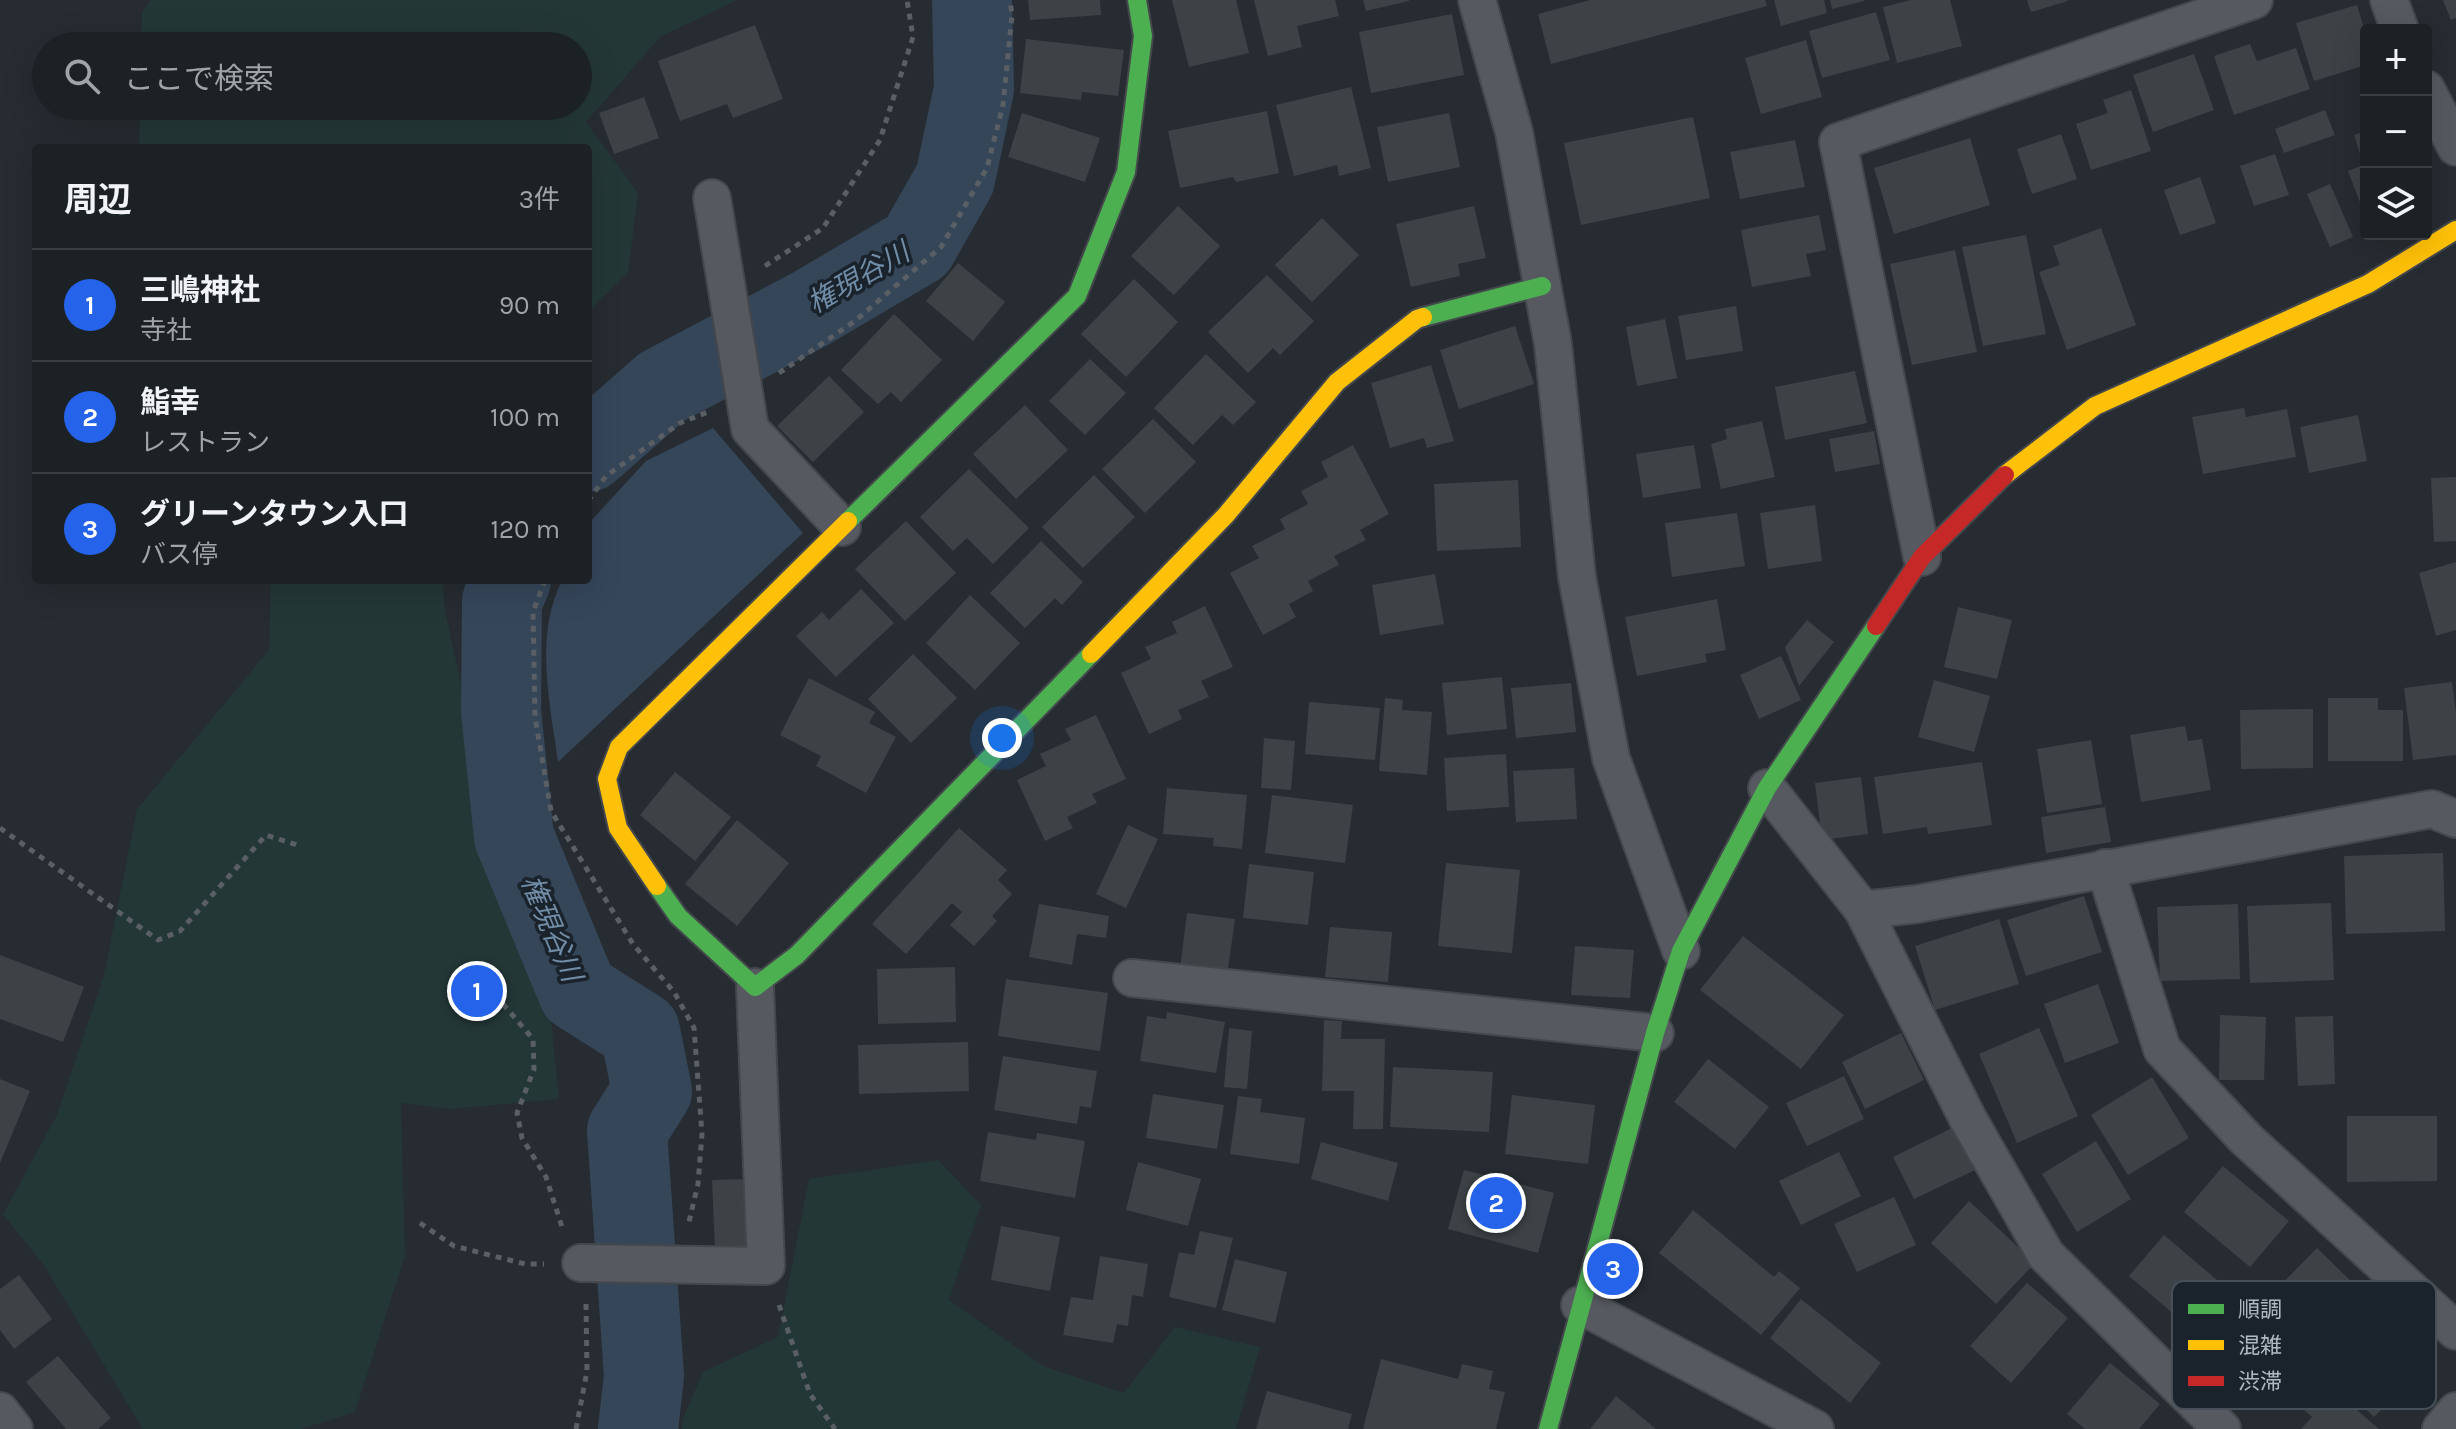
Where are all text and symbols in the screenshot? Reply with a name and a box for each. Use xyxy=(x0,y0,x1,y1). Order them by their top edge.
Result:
map controls xyxy=(2360,24,2432,240)
button: + xyxy=(2360,24,2432,96)
search box xyxy=(32,32,592,120)
icon: search xyxy=(60,54,104,98)
text: ここで検索 xyxy=(124,61,274,97)
button: − xyxy=(2360,96,2432,168)
button: layers xyxy=(2360,168,2432,240)
text: 周辺 xyxy=(64,180,132,220)
text: 3件 xyxy=(519,184,560,215)
water label: 権現谷川 xyxy=(801,234,918,320)
text: 三嶋神社 xyxy=(140,272,260,308)
text: 1 xyxy=(85,290,95,321)
text: 90 m xyxy=(499,290,560,321)
text: 寺社 xyxy=(140,315,192,346)
text: 鮨幸 xyxy=(140,384,200,420)
text: 2 xyxy=(82,402,98,433)
text: 100 m xyxy=(490,402,560,433)
text: レストラン xyxy=(140,427,270,458)
text: グリーンタウン入口 xyxy=(140,496,409,532)
text: 3 xyxy=(82,514,98,545)
text: 120 m xyxy=(490,514,560,545)
text: バス停 xyxy=(140,539,218,570)
your location xyxy=(982,718,1022,758)
water label: 権現谷川 xyxy=(514,870,590,989)
pin: 1 xyxy=(451,961,503,1021)
pin: 2 xyxy=(1470,1173,1522,1233)
pin: 3 xyxy=(1587,1239,1639,1299)
legend xyxy=(2172,1281,2436,1409)
text: 順調 xyxy=(2238,1297,2282,1323)
text: 混雑 xyxy=(2238,1333,2282,1359)
text: 渋滞 xyxy=(2238,1369,2282,1395)

